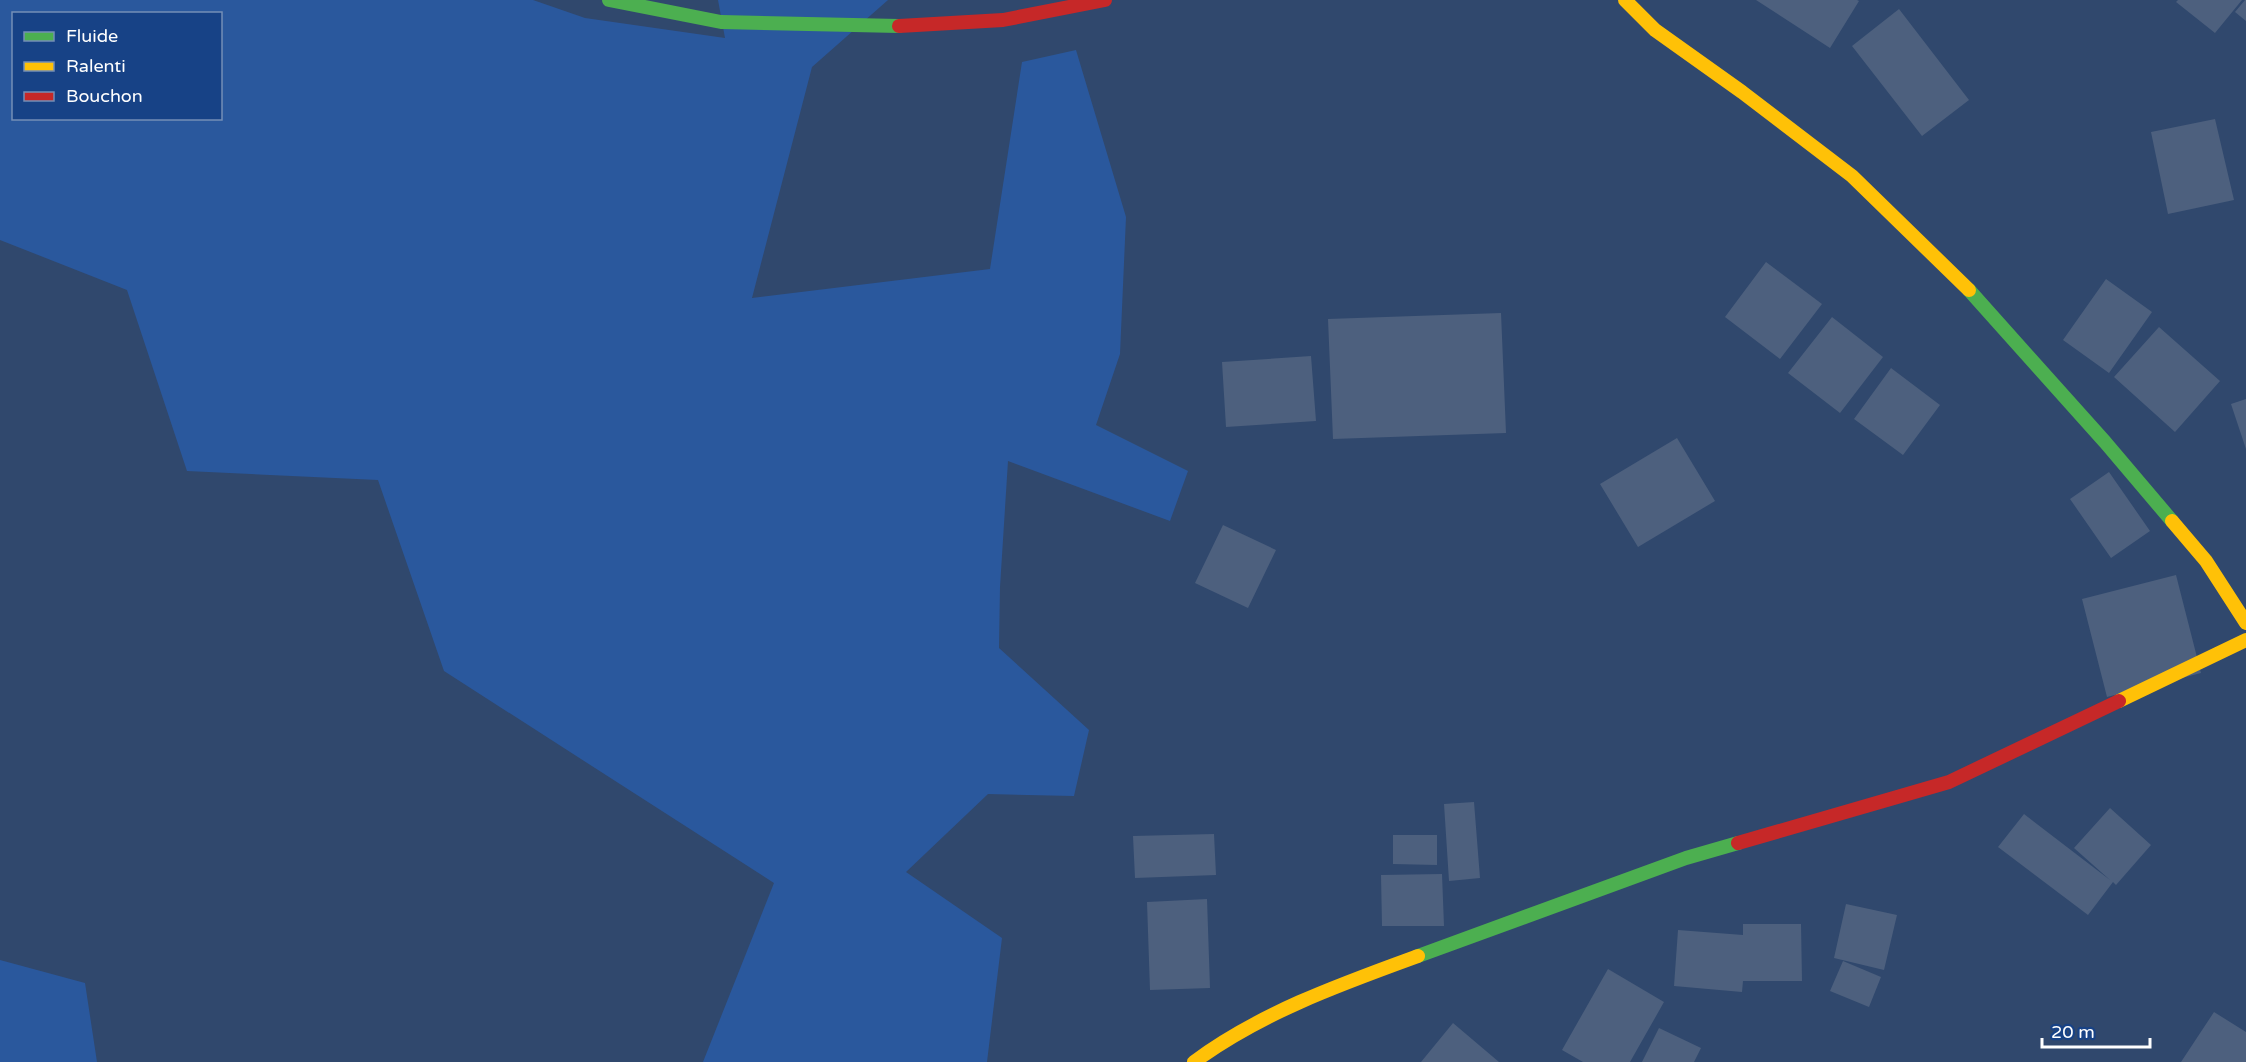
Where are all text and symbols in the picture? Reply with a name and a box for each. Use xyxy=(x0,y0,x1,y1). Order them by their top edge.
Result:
legend xyxy=(12,12,222,120)
text: Fluide xyxy=(66,25,118,47)
text: Ralenti xyxy=(66,55,126,77)
text: Bouchon xyxy=(66,85,143,107)
scale bar xyxy=(2042,1011,2150,1049)
text: 20 m xyxy=(2051,1021,2095,1043)

